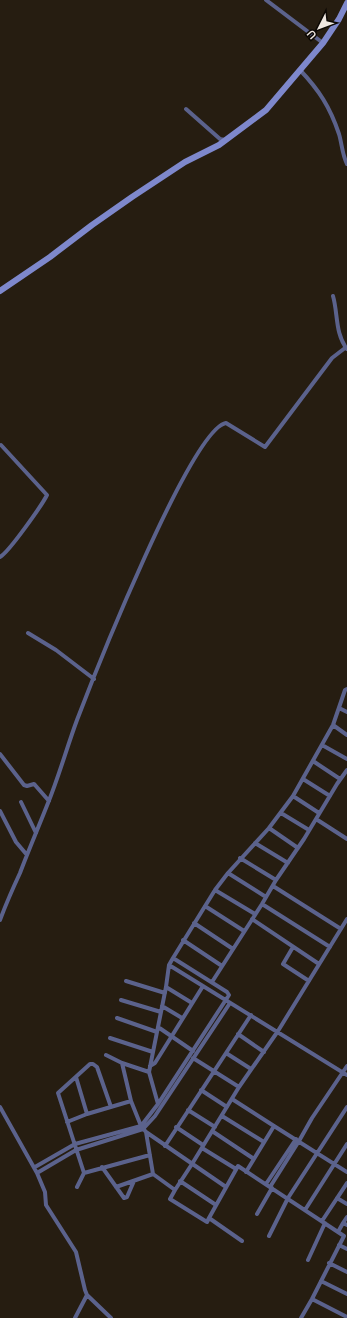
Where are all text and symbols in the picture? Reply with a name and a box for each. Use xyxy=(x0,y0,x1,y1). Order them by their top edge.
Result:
north arrow xyxy=(299,8,339,48)
text: U xyxy=(304,27,319,42)

